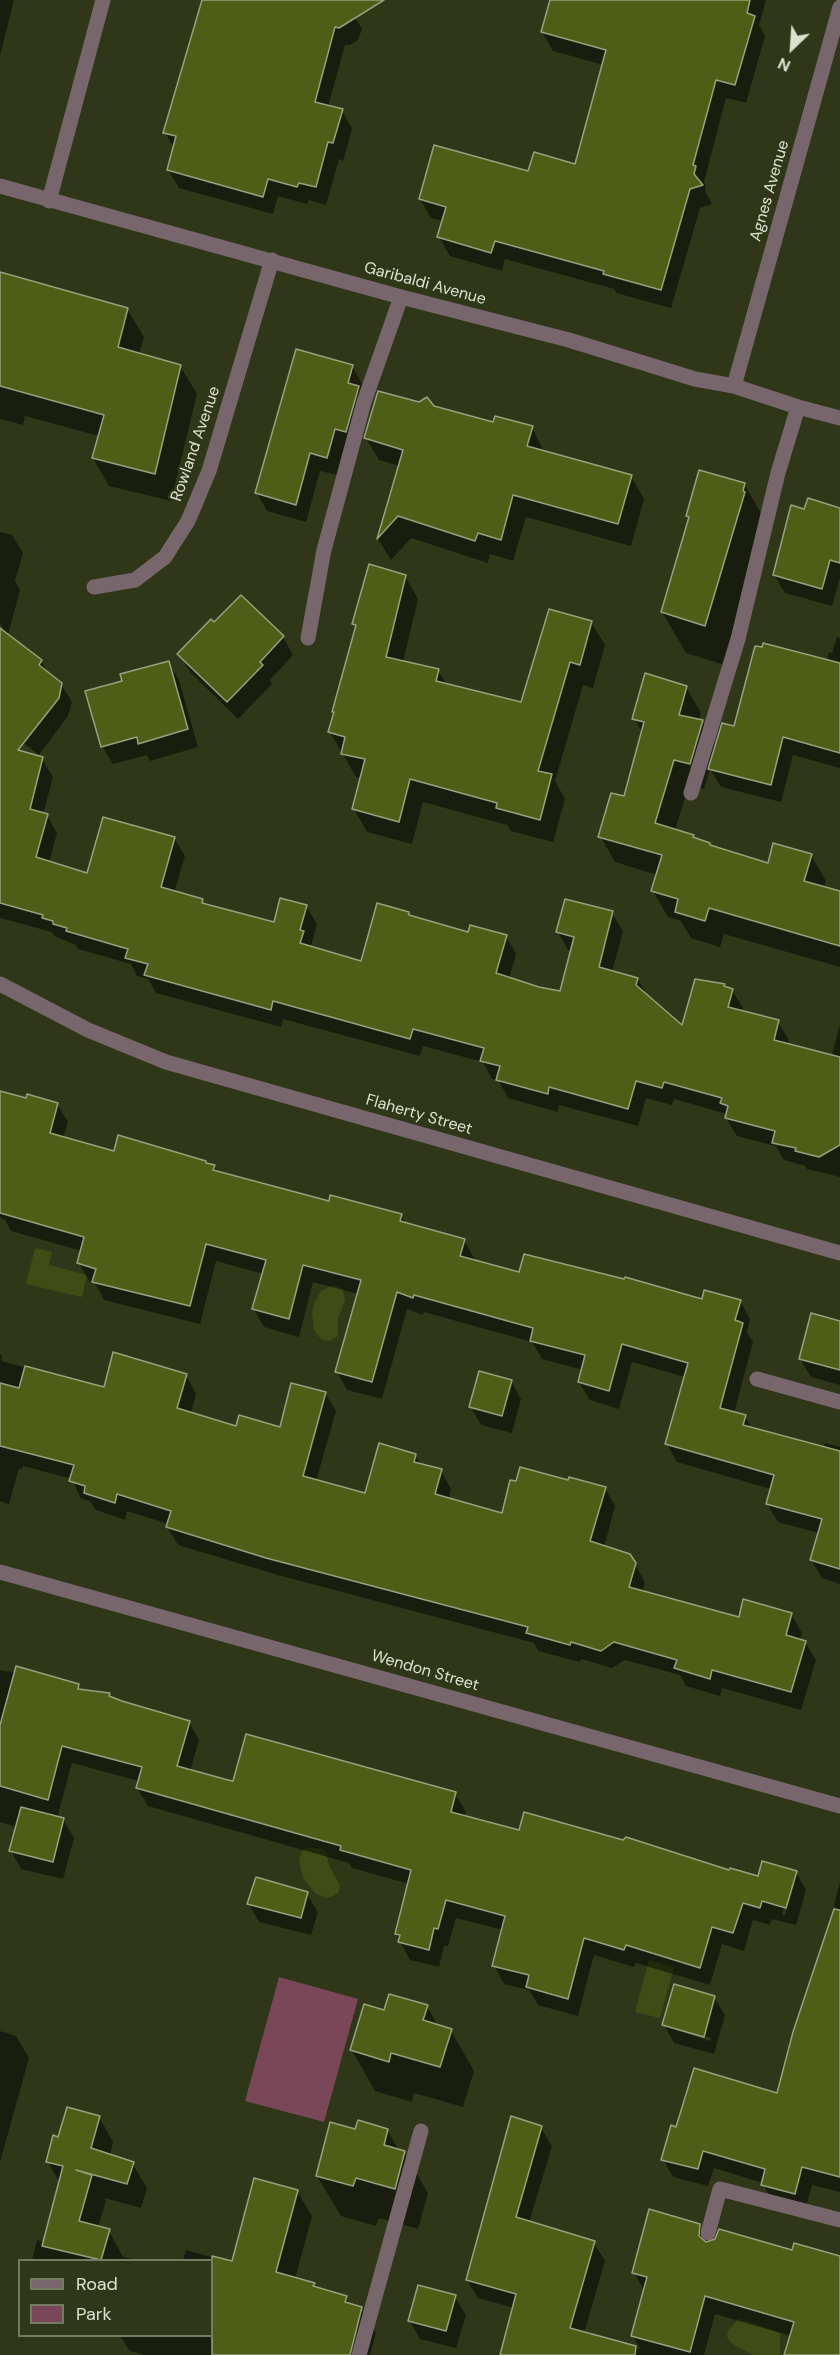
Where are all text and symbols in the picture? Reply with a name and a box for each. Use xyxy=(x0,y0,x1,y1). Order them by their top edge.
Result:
north arrow xyxy=(762,18,822,78)
text: N xyxy=(774,53,794,77)
street label: Agnes Avenue xyxy=(746,138,794,244)
street label: Garibaldi Avenue xyxy=(362,259,488,309)
street label: Rowland Avenue xyxy=(167,384,225,504)
street label: Flaherty Street xyxy=(364,1091,474,1139)
street label: Wendon Street xyxy=(369,1646,481,1696)
legend xyxy=(18,2259,213,2337)
text: Road xyxy=(76,2272,118,2296)
text: Park xyxy=(76,2302,112,2326)

